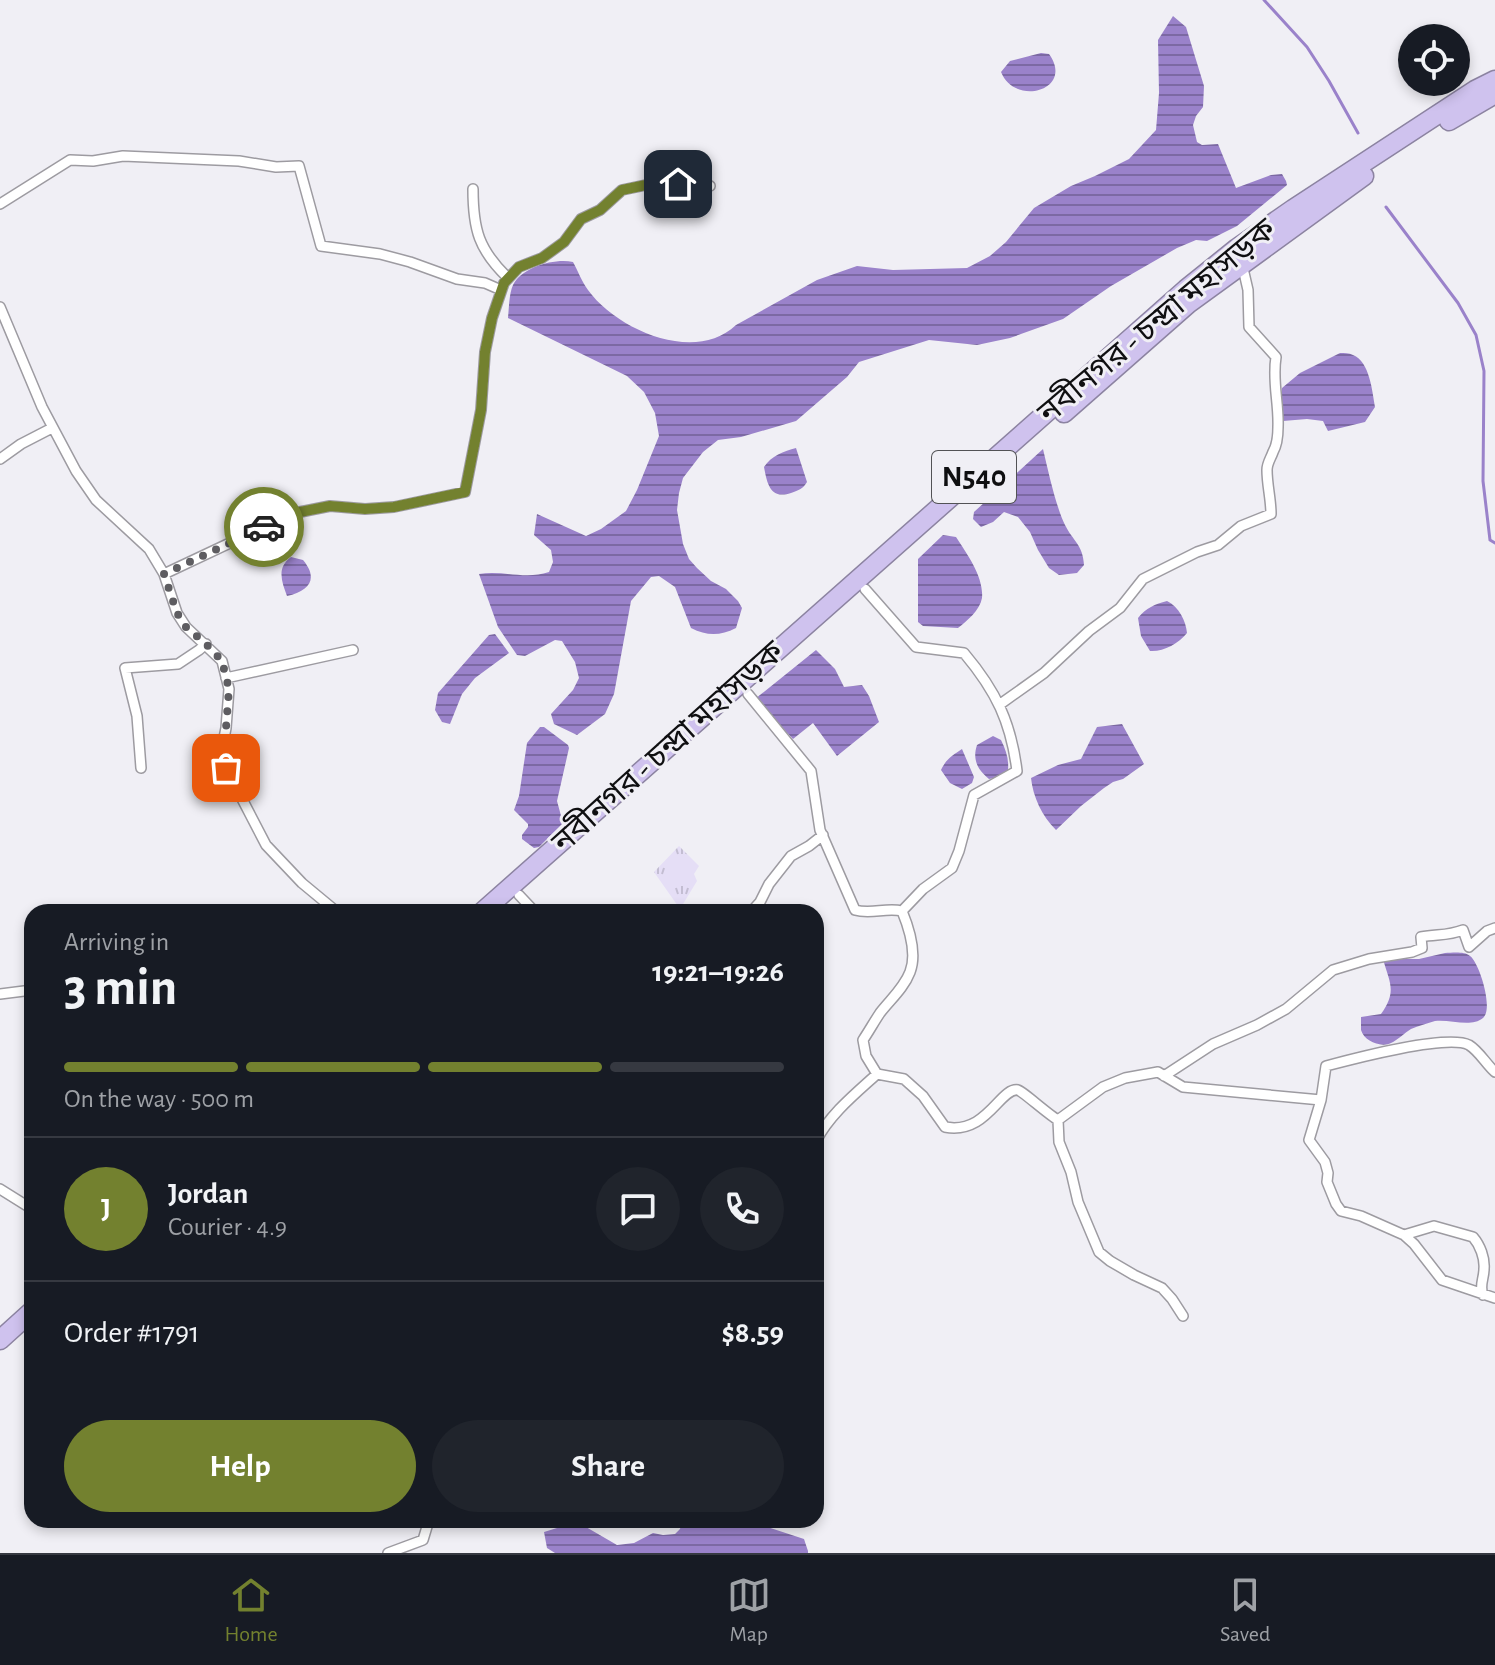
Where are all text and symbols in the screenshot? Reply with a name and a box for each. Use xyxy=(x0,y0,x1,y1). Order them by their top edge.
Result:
map controls xyxy=(1398,24,1470,96)
button: locate xyxy=(1398,24,1470,96)
pin xyxy=(644,150,712,218)
icon: home xyxy=(656,162,700,206)
street label: নবীনগর - চন্দ্রা মহাসড়ক xyxy=(1030,210,1283,430)
road number: N540 xyxy=(932,451,1016,503)
courier xyxy=(224,487,304,567)
icon: car xyxy=(242,505,286,549)
street label: নবীনগর - চন্দ্রা মহাসড়ক xyxy=(544,632,791,860)
pin xyxy=(192,734,260,802)
icon: bag xyxy=(204,746,248,790)
text: Arriving in xyxy=(64,929,169,955)
text: 19:21–19:26 xyxy=(652,957,784,987)
text: 3 min xyxy=(64,962,177,1014)
text: On the way · 500 m xyxy=(64,1086,254,1112)
button: chat xyxy=(596,1167,680,1251)
button: phone xyxy=(700,1167,784,1251)
text: Jordan xyxy=(168,1179,248,1209)
text: J xyxy=(101,1194,111,1224)
text: Courier · 4.9 xyxy=(168,1214,287,1240)
text: Order #1791 xyxy=(64,1318,199,1348)
text: $8.59 xyxy=(721,1318,784,1348)
button: Help xyxy=(64,1420,416,1512)
button: Share xyxy=(432,1420,784,1512)
tab: Home xyxy=(225,1573,278,1647)
tab: Map xyxy=(727,1573,771,1647)
tab: Saved xyxy=(1220,1573,1270,1647)

